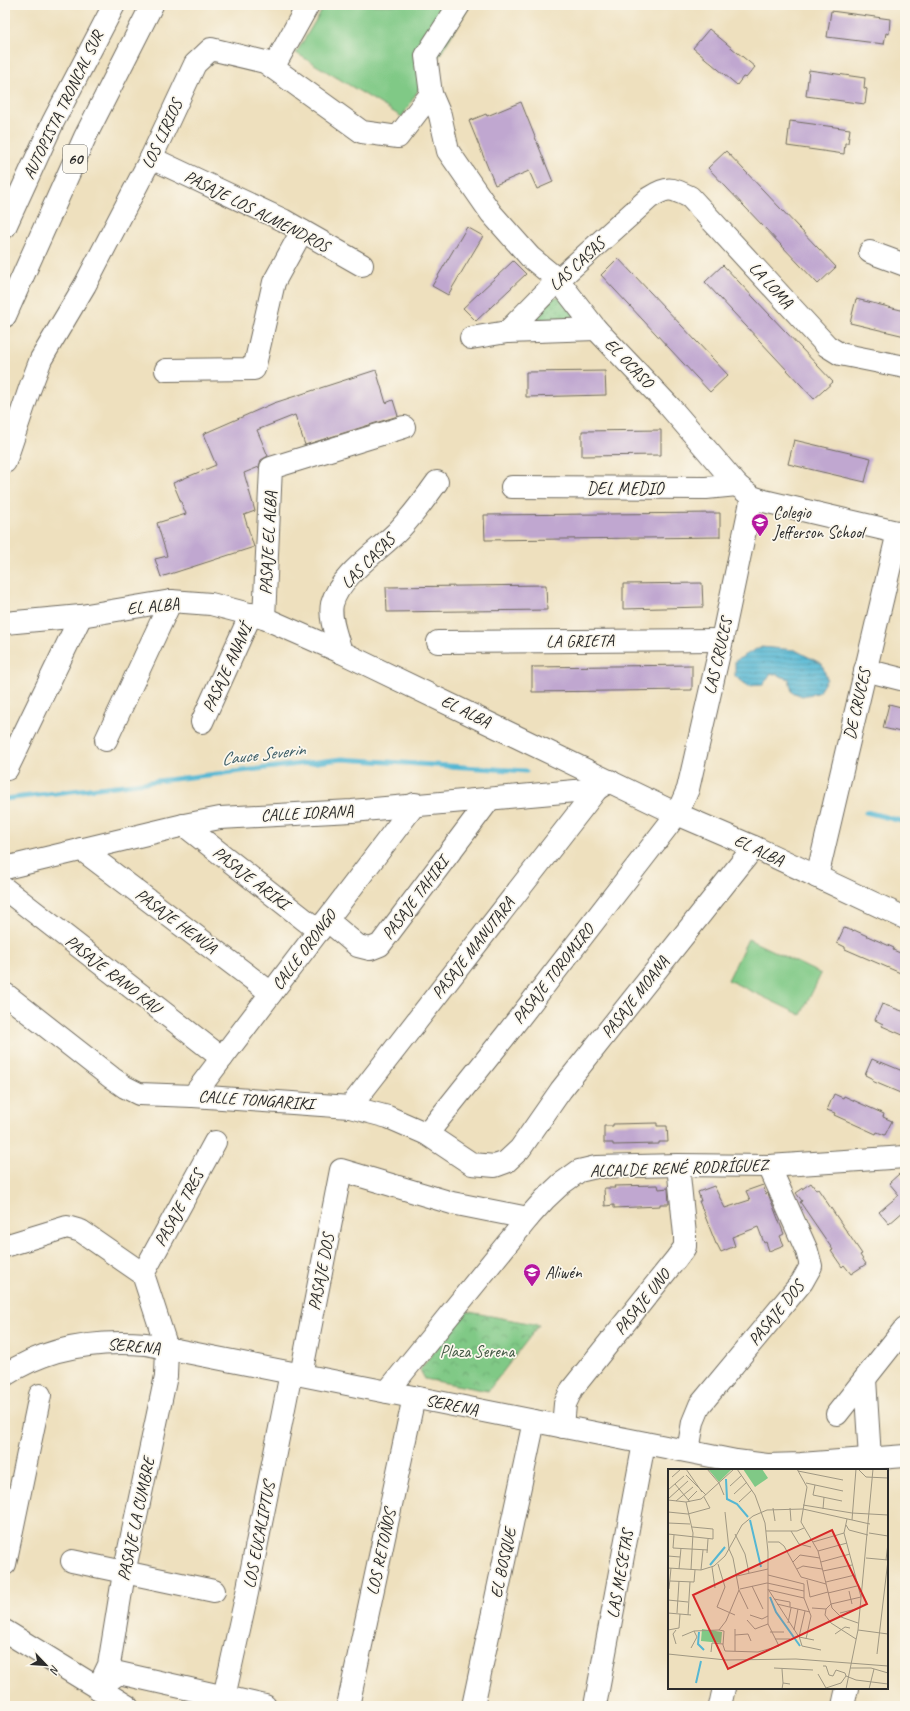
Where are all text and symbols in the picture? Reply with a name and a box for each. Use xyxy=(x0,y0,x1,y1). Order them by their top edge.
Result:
street label: AUTOPISTA TRONCAL SUR xyxy=(18,26,109,182)
street label: LOS LIRIOS xyxy=(137,94,188,172)
road number: 60 xyxy=(63,145,87,173)
street label: PASAJE LOS ALMENDROS xyxy=(181,165,335,258)
street label: LAS CASAS xyxy=(545,231,611,295)
street label: LA LOMA xyxy=(745,258,798,313)
street label: EL OCASO xyxy=(600,334,660,394)
street label: DEL MEDIO xyxy=(587,478,666,499)
street label: PASAJE EL ALBA xyxy=(255,490,281,595)
place label: Colegio Jefferson School xyxy=(772,502,867,543)
school or university icon: Colegio Jefferson School xyxy=(750,512,770,537)
street label: LAS CASAS xyxy=(337,527,401,593)
street label: EL ALBA xyxy=(126,593,181,619)
street label: LAS CRUCES xyxy=(699,613,738,696)
street label: PASAJE ANANÍ xyxy=(197,616,258,715)
street label: LA GRIETA xyxy=(546,630,616,652)
street label: DE CRUCES xyxy=(839,664,876,741)
street label: EL ALBA xyxy=(438,690,495,732)
water label: Cauce Severin xyxy=(220,738,308,770)
street label: CALLE IORANA xyxy=(260,800,354,826)
street label: EL ALBA xyxy=(731,829,788,871)
street label: PASAJE ARIKI xyxy=(209,842,296,916)
street label: PASAJE TAHIRI xyxy=(377,850,455,944)
street label: PASAJE HENÚA xyxy=(131,883,222,959)
street label: PASAJE MANUTARA xyxy=(427,892,520,1003)
street label: CALLE ORONGO xyxy=(267,905,342,994)
street label: PASAJE TOROMIRO xyxy=(508,918,600,1028)
street label: PASAJE RANO KAU xyxy=(61,930,168,1020)
street label: PASAJE MOANA xyxy=(596,951,674,1042)
street label: CALLE TONGARIKI xyxy=(198,1085,318,1115)
street label: ALCALDE RENÉ RODRÍGUEZ xyxy=(589,1153,771,1182)
street label: PASAJE TRES xyxy=(149,1164,210,1250)
street label: PASAJE DOS xyxy=(303,1229,339,1312)
school or university icon: Aliwén xyxy=(522,1262,542,1287)
place label: Aliwén xyxy=(545,1262,583,1283)
street label: PASAJE UNO xyxy=(609,1264,676,1339)
street label: PASAJE DOS xyxy=(743,1274,810,1350)
street label: SERENA xyxy=(107,1333,162,1359)
park label: Plaza Serena xyxy=(440,1341,515,1362)
street label: SERENA xyxy=(424,1390,480,1420)
street label: PASAJE LA CUMBRE xyxy=(113,1453,160,1583)
inset map xyxy=(668,1469,888,1689)
street label: LOS EUCALIPTUS xyxy=(238,1476,280,1590)
street label: LOS RETOÑOS xyxy=(362,1504,401,1597)
street label: EL BOSQUE xyxy=(485,1524,521,1600)
street label: LAS MESETAS xyxy=(602,1526,639,1620)
north arrow xyxy=(26,1645,66,1685)
text: N xyxy=(46,1663,63,1677)

